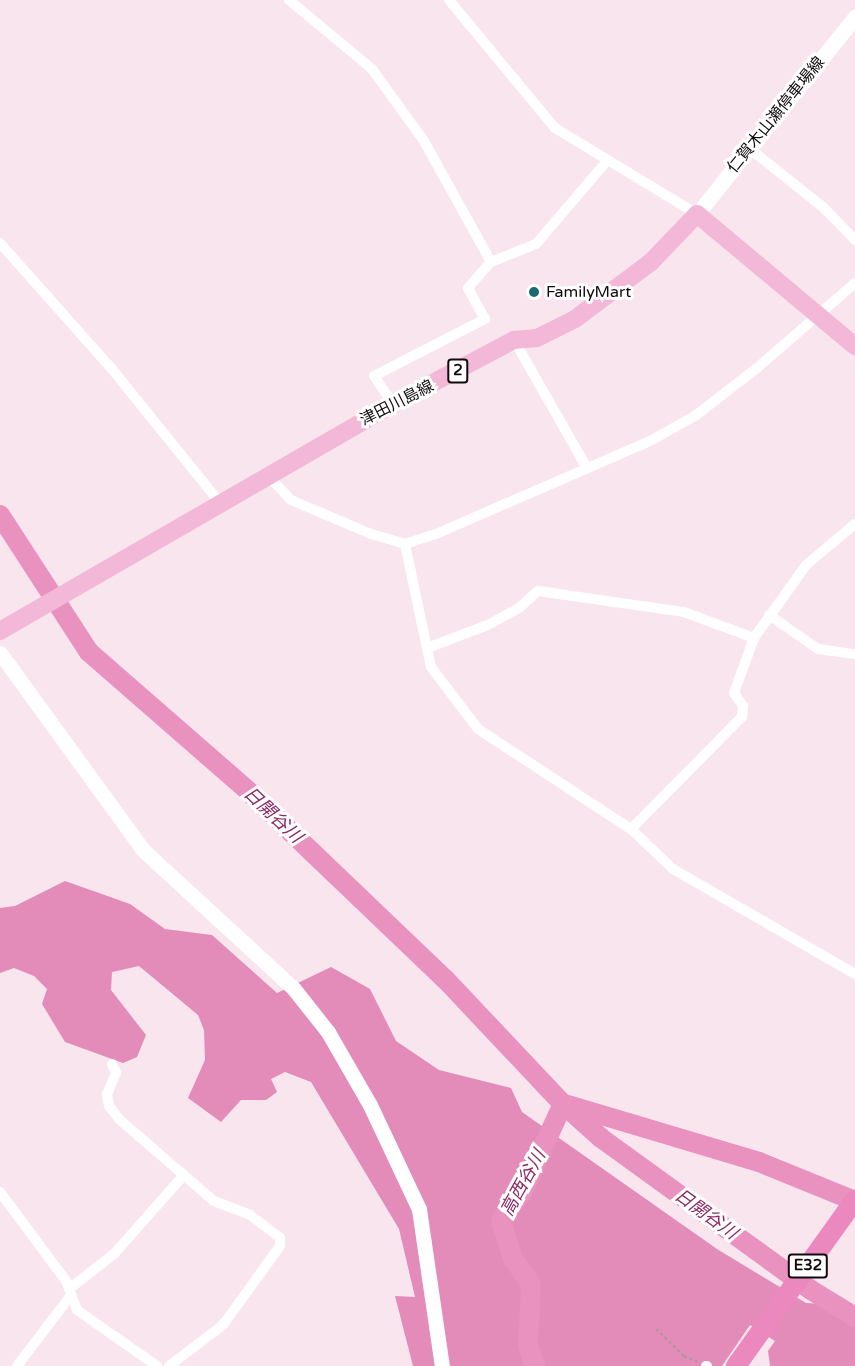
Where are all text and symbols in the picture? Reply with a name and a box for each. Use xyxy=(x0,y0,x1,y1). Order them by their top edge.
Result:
street label: 仁賀木山瀬停車場線 xyxy=(723,53,829,177)
place label: FamilyMart xyxy=(546,282,631,302)
marker: FamilyMart xyxy=(527,285,541,299)
road number: 2 xyxy=(446,359,470,383)
street label: 津田川島線 xyxy=(357,376,437,430)
water label: 日開谷川 xyxy=(239,783,307,847)
water label: 高西谷川 xyxy=(496,1146,550,1220)
water label: 日開谷川 xyxy=(671,1184,741,1244)
road number: E32 xyxy=(787,1254,829,1278)

